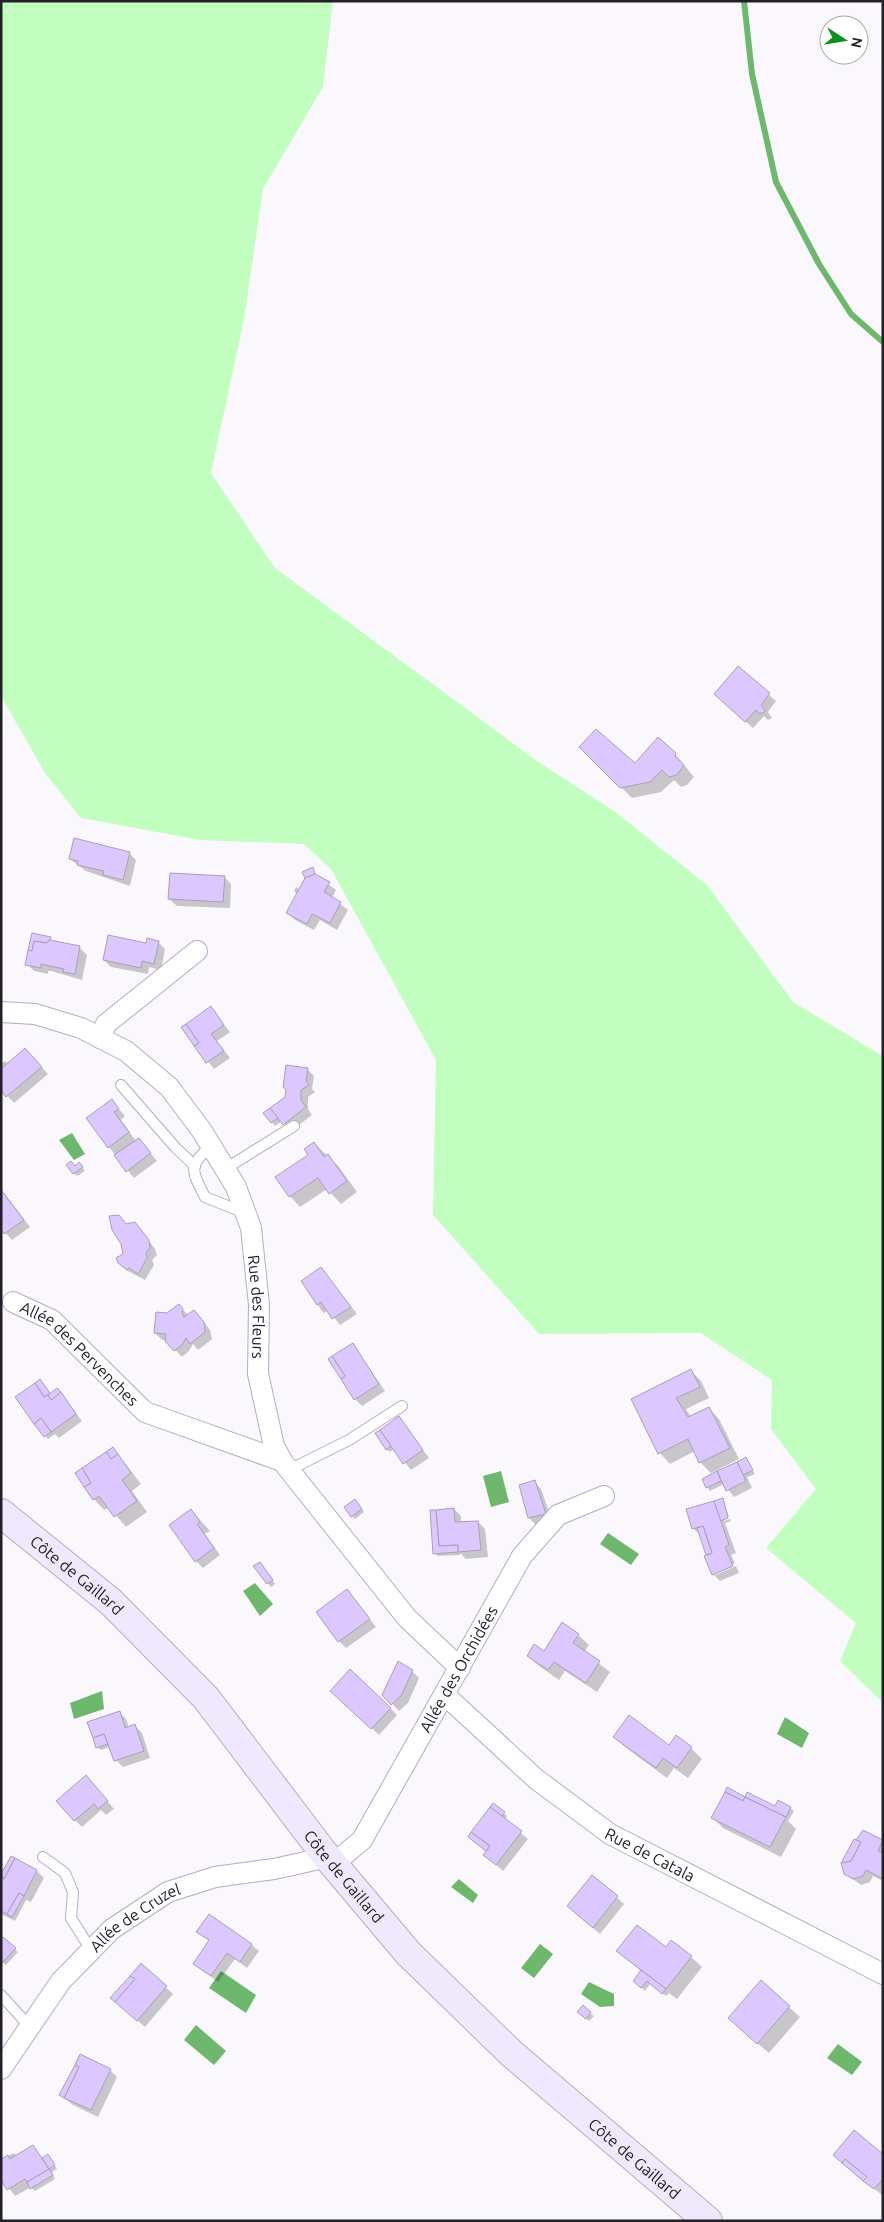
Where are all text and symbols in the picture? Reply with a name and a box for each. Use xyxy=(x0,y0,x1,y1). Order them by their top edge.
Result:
north arrow xyxy=(819,15,869,65)
text: N xyxy=(848,36,866,49)
street label: Rue des Fleurs xyxy=(245,1254,268,1359)
street label: Allée des Pervenches xyxy=(18,1298,142,1409)
street label: Côte de Gaillard xyxy=(27,1532,127,1618)
street label: Allée des Orchidées xyxy=(416,1603,501,1735)
street label: Rue de Catala xyxy=(602,1824,698,1885)
street label: Côte de Gaillard xyxy=(301,1826,387,1926)
street label: Allée de Cruzel xyxy=(86,1880,182,1955)
street label: Côte de Gaillard xyxy=(585,2114,684,2202)

